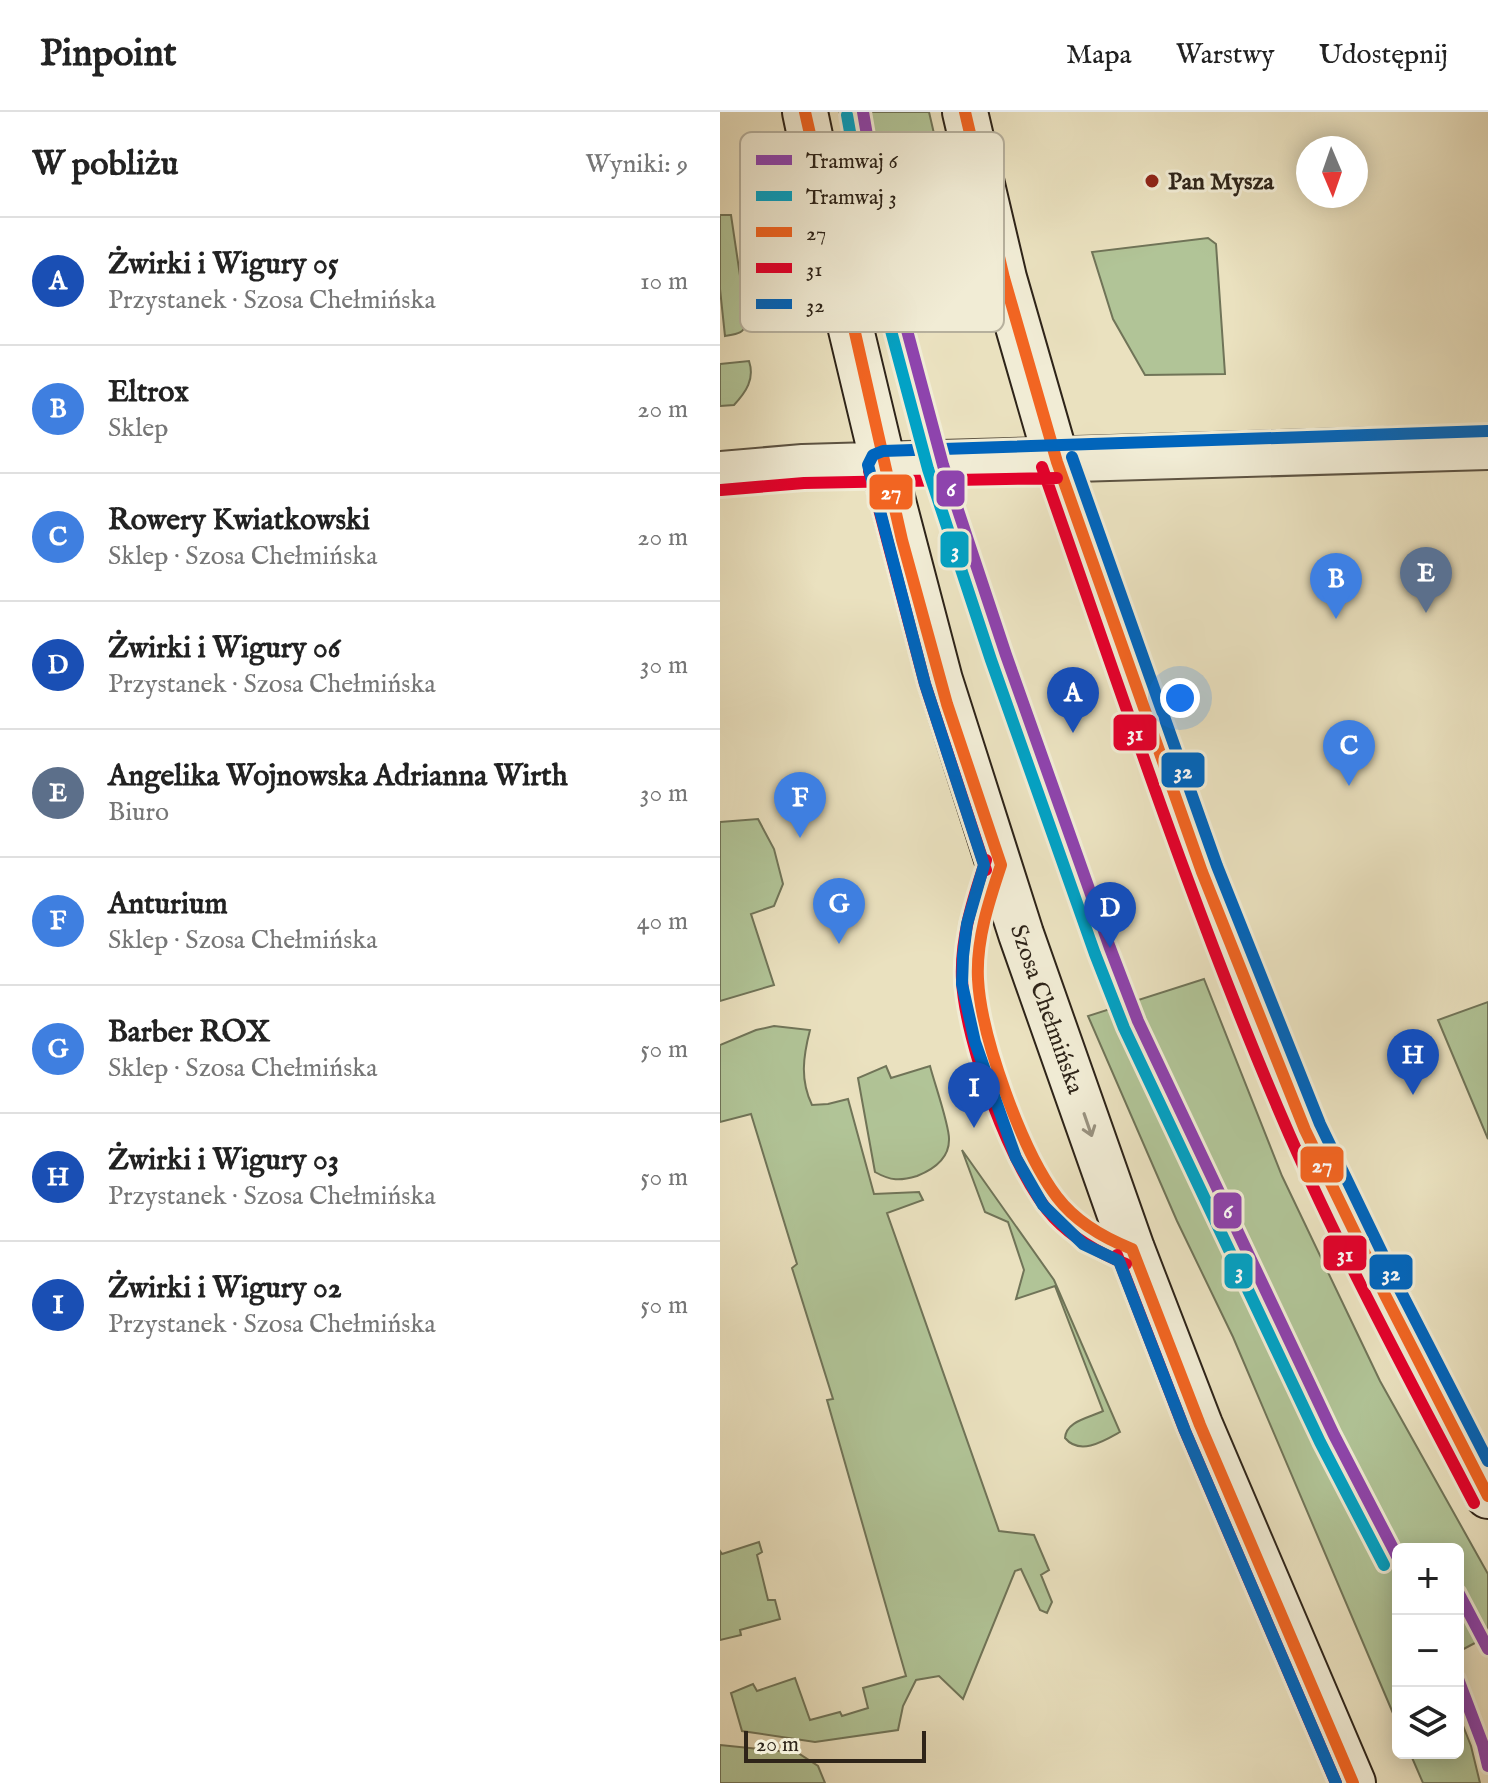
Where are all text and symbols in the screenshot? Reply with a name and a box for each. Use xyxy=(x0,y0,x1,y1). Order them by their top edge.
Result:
text: Pinpoint xyxy=(40,31,177,79)
text: Mapa xyxy=(1066,38,1132,73)
text: Warstwy xyxy=(1176,38,1275,73)
text: Udostępnij xyxy=(1319,38,1448,73)
legend xyxy=(740,132,1004,332)
north arrow xyxy=(1296,136,1368,208)
text: W pobliżu xyxy=(32,143,178,186)
text: Wyniki: 9 xyxy=(585,148,688,181)
text: Tramwaj 6 xyxy=(806,148,899,176)
place label: Pan Mysza xyxy=(1168,167,1274,198)
marker: Pan Mysza xyxy=(1143,172,1161,190)
text: Tramwaj 3 xyxy=(806,184,897,212)
text: 27 xyxy=(806,220,826,248)
text: Żwirki i Wigury 05 xyxy=(108,246,339,284)
text: 31 xyxy=(806,256,822,284)
text: A xyxy=(49,265,67,298)
text: 10 m xyxy=(640,265,688,298)
text: Przystanek · Szosa Chełmińska xyxy=(108,284,436,317)
text: 32 xyxy=(806,292,825,320)
text: Eltrox xyxy=(108,374,189,412)
text: B xyxy=(49,393,67,426)
text: 20 m xyxy=(637,393,688,426)
text: Sklep xyxy=(108,412,168,445)
line badge: 6 xyxy=(935,469,966,508)
line badge: 27 xyxy=(868,473,914,511)
text: 6 xyxy=(946,476,957,504)
text: 27 xyxy=(881,479,901,507)
text: Rowery Kwiatkowski xyxy=(108,502,370,540)
text: C xyxy=(49,521,67,554)
text: 20 m xyxy=(637,521,688,554)
line badge: 3 xyxy=(939,530,970,569)
text: 3 xyxy=(951,537,959,565)
text: Sklep · Szosa Chełmińska xyxy=(108,540,377,573)
pin: E xyxy=(1400,547,1452,613)
pin: B xyxy=(1310,553,1362,619)
text: Żwirki i Wigury 06 xyxy=(108,630,341,668)
text: D xyxy=(48,649,68,682)
text: 30 m xyxy=(640,649,688,682)
pin: A xyxy=(1047,667,1099,733)
text: Przystanek · Szosa Chełmińska xyxy=(108,668,436,701)
your location xyxy=(1160,678,1200,718)
line badge: 31 xyxy=(1112,713,1158,752)
text: 31 xyxy=(1127,720,1143,748)
pin: C xyxy=(1323,720,1375,786)
line badge: 32 xyxy=(1160,751,1206,789)
text: Angelika Wojnowska Adrianna Wirth xyxy=(108,758,568,796)
text: 32 xyxy=(1174,758,1192,786)
pin: F xyxy=(774,772,826,838)
text: E xyxy=(49,777,67,810)
text: 30 m xyxy=(640,777,688,810)
text: Biuro xyxy=(108,796,169,829)
pin: G xyxy=(813,878,865,944)
pin: D xyxy=(1084,882,1136,948)
text: Anturium xyxy=(108,886,228,924)
text: F xyxy=(50,905,66,938)
text: 40 m xyxy=(637,905,688,938)
street label: Szosa Chełmińska xyxy=(1002,921,1090,1099)
text: Sklep · Szosa Chełmińska xyxy=(108,924,377,957)
text: Barber ROX xyxy=(108,1014,270,1052)
pin: H xyxy=(1387,1029,1439,1095)
text: G xyxy=(48,1033,68,1066)
text: 50 m xyxy=(640,1033,688,1066)
text: Sklep · Szosa Chełmińska xyxy=(108,1052,377,1085)
pin: I xyxy=(948,1062,1000,1128)
one-way arrow xyxy=(1082,1112,1097,1137)
text: Żwirki i Wigury 03 xyxy=(108,1142,339,1180)
line badge: 27 xyxy=(1299,1145,1345,1184)
text: 27 xyxy=(1312,1152,1332,1180)
text: H xyxy=(47,1161,69,1194)
text: 50 m xyxy=(640,1161,688,1194)
text: Przystanek · Szosa Chełmińska xyxy=(108,1180,436,1213)
line badge: 6 xyxy=(1212,1191,1243,1230)
text: 6 xyxy=(1223,1198,1234,1226)
line badge: 31 xyxy=(1322,1234,1368,1272)
text: 31 xyxy=(1337,1241,1353,1269)
line badge: 3 xyxy=(1223,1252,1254,1290)
line badge: 32 xyxy=(1368,1253,1414,1291)
text: 3 xyxy=(1235,1258,1243,1286)
text: 32 xyxy=(1382,1260,1400,1288)
text: Żwirki i Wigury 02 xyxy=(108,1270,342,1308)
text: I xyxy=(52,1289,64,1322)
text: 50 m xyxy=(640,1289,688,1322)
text: Przystanek · Szosa Chełmińska xyxy=(108,1308,436,1341)
map controls xyxy=(1392,1543,1464,1759)
button: + xyxy=(1392,1543,1464,1615)
button: − xyxy=(1392,1615,1464,1687)
button: layers xyxy=(1392,1687,1464,1759)
scale bar xyxy=(744,1727,926,1763)
text: 20 m xyxy=(756,1731,799,1759)

